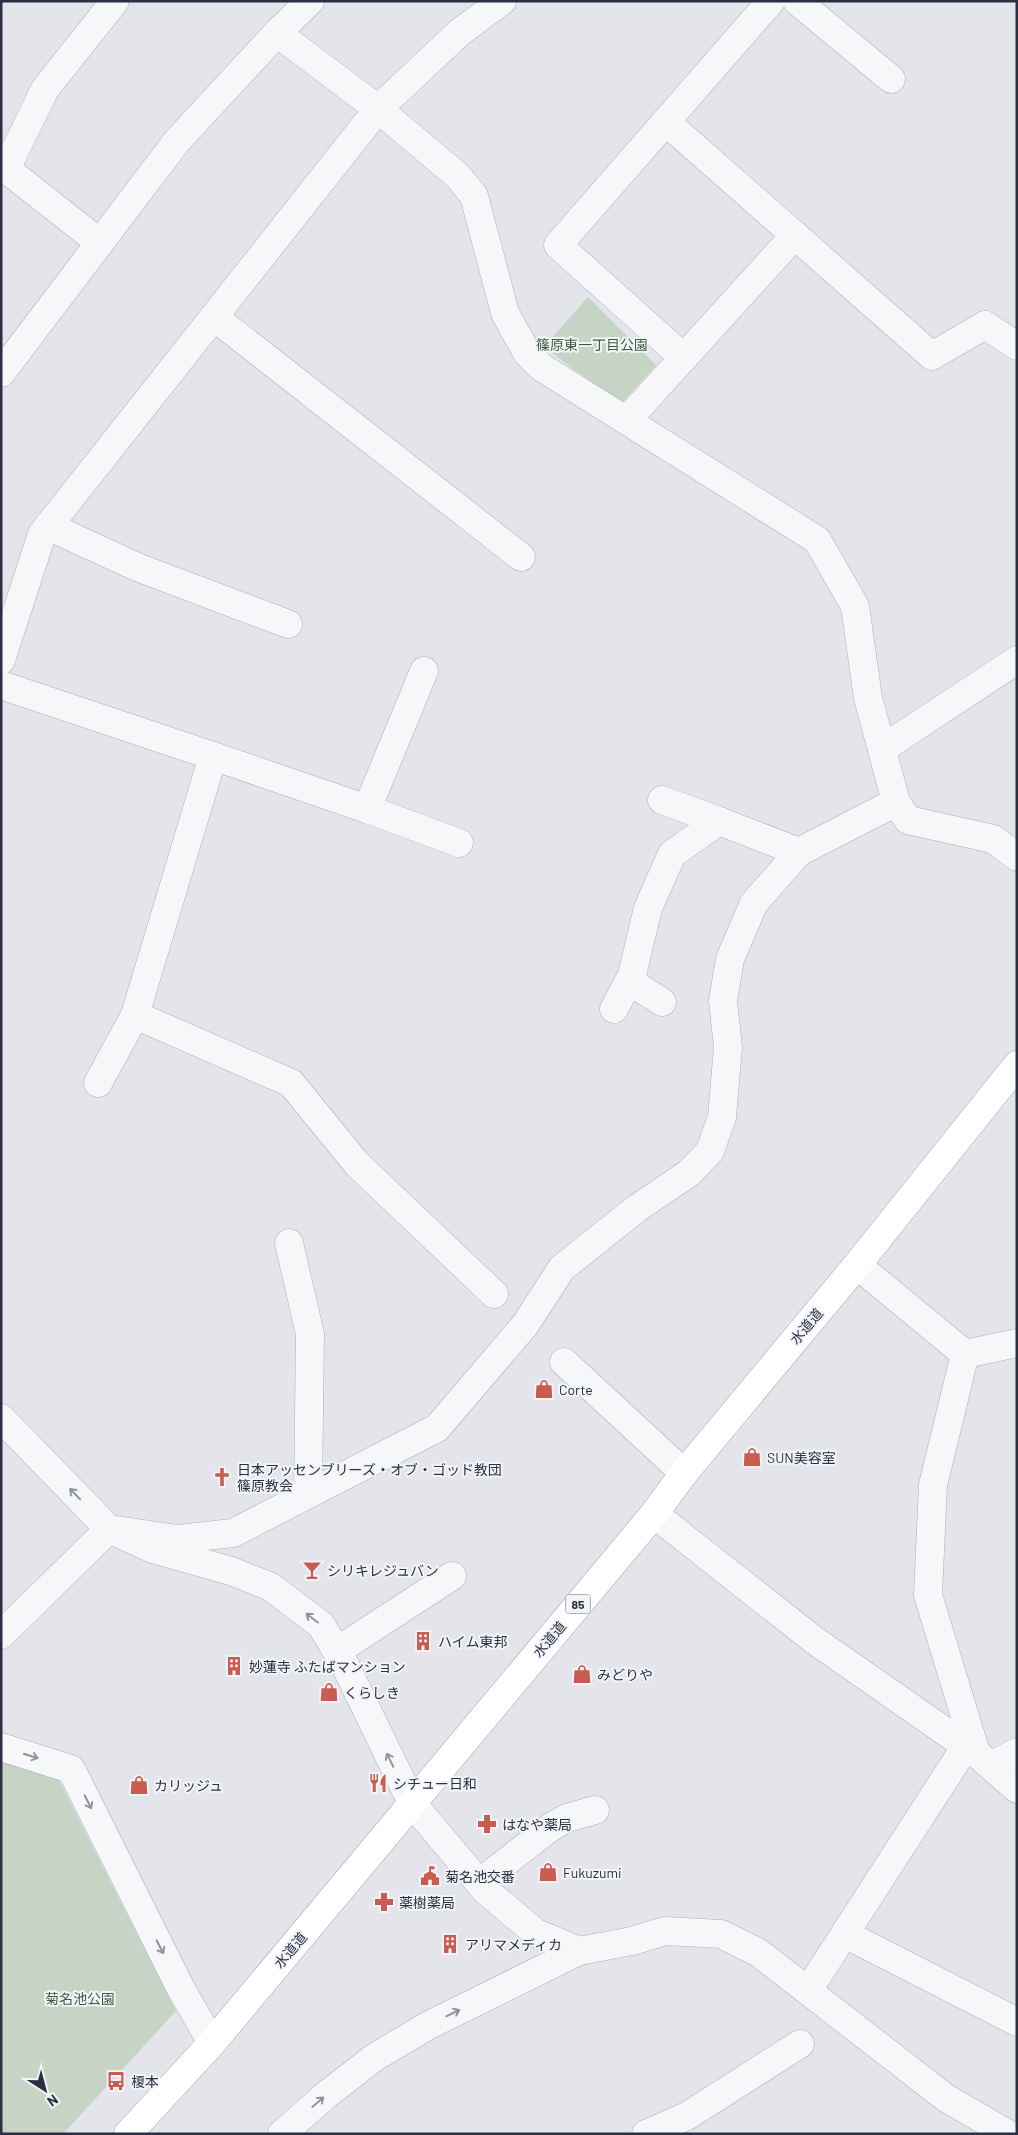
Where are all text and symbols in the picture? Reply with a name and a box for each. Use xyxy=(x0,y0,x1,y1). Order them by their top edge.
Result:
park label: 篠原東一丁目公園 xyxy=(536,336,648,353)
street label: 水道道 xyxy=(786,1304,826,1348)
shop icon: Corte xyxy=(533,1378,555,1400)
place label: Corte xyxy=(559,1381,593,1398)
shop icon: SUN美容室 xyxy=(741,1446,763,1468)
place label: SUN美容室 xyxy=(767,1449,836,1466)
place label: 日本アッセンブリーズ・オブ・ゴッド教団 篠原教会 xyxy=(237,1461,502,1494)
church icon: 日本アッセンブリーズ・オブ・ゴッド教団 篠原教会 xyxy=(211,1466,233,1488)
one-way arrow xyxy=(69,1488,81,1501)
bar icon: シリキレジュバン xyxy=(301,1559,323,1581)
place label: シリキレジュバン xyxy=(327,1562,439,1579)
road number: 85 xyxy=(566,1595,590,1614)
one-way arrow xyxy=(306,1613,319,1624)
street label: 水道道 xyxy=(529,1617,569,1661)
building icon: ハイム東邦 xyxy=(412,1630,434,1652)
place label: ハイム東邦 xyxy=(438,1633,507,1650)
building icon: 妙蓮寺 ふたばマンション xyxy=(223,1655,245,1677)
place label: 妙蓮寺 ふたばマンション xyxy=(249,1658,406,1675)
shop icon: みどりや xyxy=(571,1663,593,1685)
place label: みどりや xyxy=(597,1666,653,1683)
shop icon: くらしき xyxy=(318,1681,340,1703)
place label: くらしき xyxy=(344,1684,400,1701)
one-way arrow xyxy=(22,1752,38,1761)
one-way arrow xyxy=(385,1752,395,1767)
restaurant icon: シチュー日和 xyxy=(367,1772,389,1794)
shop icon: カリッジュ xyxy=(128,1774,150,1796)
place label: シチュー日和 xyxy=(393,1775,477,1792)
place label: カリッジュ xyxy=(154,1777,223,1794)
one-way arrow xyxy=(84,1794,93,1809)
pharmacy icon: はなや薬局 xyxy=(476,1813,498,1835)
place label: はなや薬局 xyxy=(502,1816,572,1833)
shop icon: Fukuzumi xyxy=(537,1861,559,1883)
place label: Fukuzumi xyxy=(563,1864,622,1881)
public building icon: 菊名池交番 xyxy=(419,1865,441,1887)
place label: 菊名池交番 xyxy=(445,1868,515,1885)
pharmacy icon: 薬樹薬局 xyxy=(373,1891,395,1913)
place label: 薬樹薬局 xyxy=(399,1894,455,1911)
street label: 水道道 xyxy=(270,1928,310,1972)
building icon: アリマメディカ xyxy=(439,1933,461,1955)
place label: アリマメディカ xyxy=(465,1936,562,1953)
one-way arrow xyxy=(156,1939,165,1954)
park label: 菊名池公園 xyxy=(45,1990,115,2007)
one-way arrow xyxy=(446,2007,461,2017)
north arrow xyxy=(20,2065,70,2115)
bus stop icon: 榎本 xyxy=(105,2070,127,2092)
place label: 榎本 xyxy=(131,2073,159,2090)
text: N xyxy=(44,2091,62,2111)
one-way arrow xyxy=(312,2096,325,2107)

